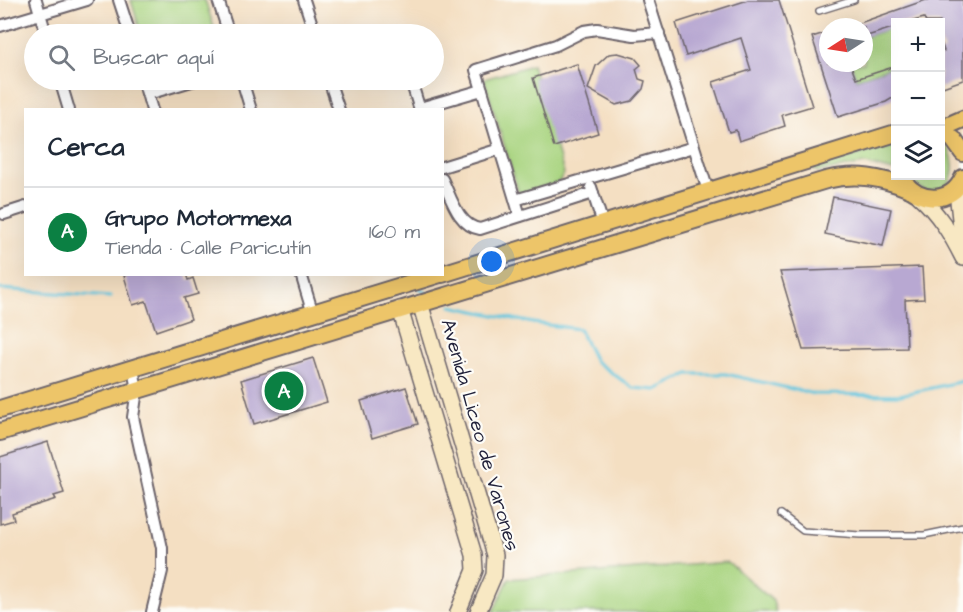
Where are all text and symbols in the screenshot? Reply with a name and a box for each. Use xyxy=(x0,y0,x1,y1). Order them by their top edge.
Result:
north arrow xyxy=(819,18,873,72)
map controls xyxy=(891,18,945,180)
button: + xyxy=(891,18,945,72)
search box xyxy=(24,24,444,90)
icon: search xyxy=(45,41,78,74)
text: Buscar aquí xyxy=(93,42,214,73)
button: − xyxy=(891,72,945,126)
button: layers xyxy=(891,126,945,180)
text: Cerca xyxy=(48,129,125,165)
text: Grupo Motormexa xyxy=(105,203,292,234)
text: A xyxy=(61,218,74,246)
text: 160 m xyxy=(369,218,420,246)
text: Tienda · Calle Paricutín xyxy=(105,234,311,262)
your location xyxy=(477,247,506,276)
street label: Avenida Liceo de Varones xyxy=(433,316,527,554)
pin: A xyxy=(264,368,304,414)

